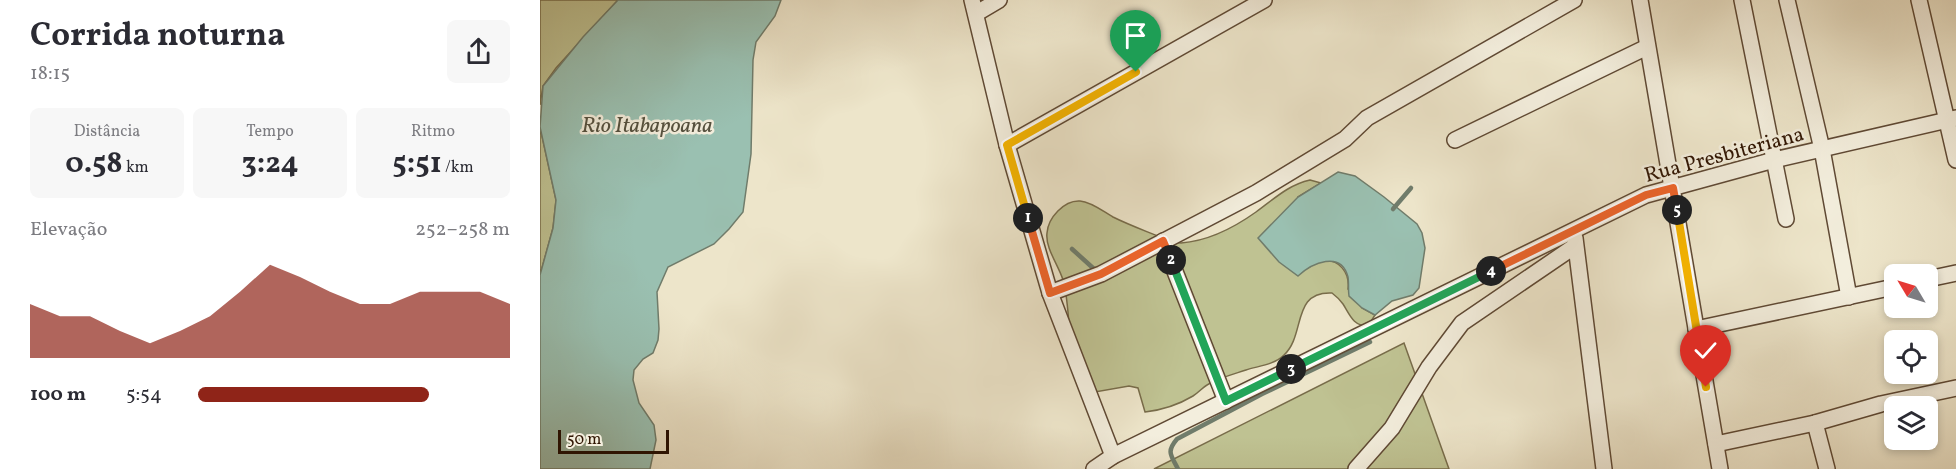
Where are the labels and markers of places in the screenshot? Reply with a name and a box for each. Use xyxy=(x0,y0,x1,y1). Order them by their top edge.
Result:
pin xyxy=(1110,10,1161,72)
pin: 5 xyxy=(1662,195,1692,225)
pin: 1 xyxy=(1013,203,1043,233)
pin: 2 xyxy=(1156,245,1186,275)
pin: 4 xyxy=(1476,256,1506,286)
pin xyxy=(1680,325,1731,387)
pin: 3 xyxy=(1276,354,1306,384)

